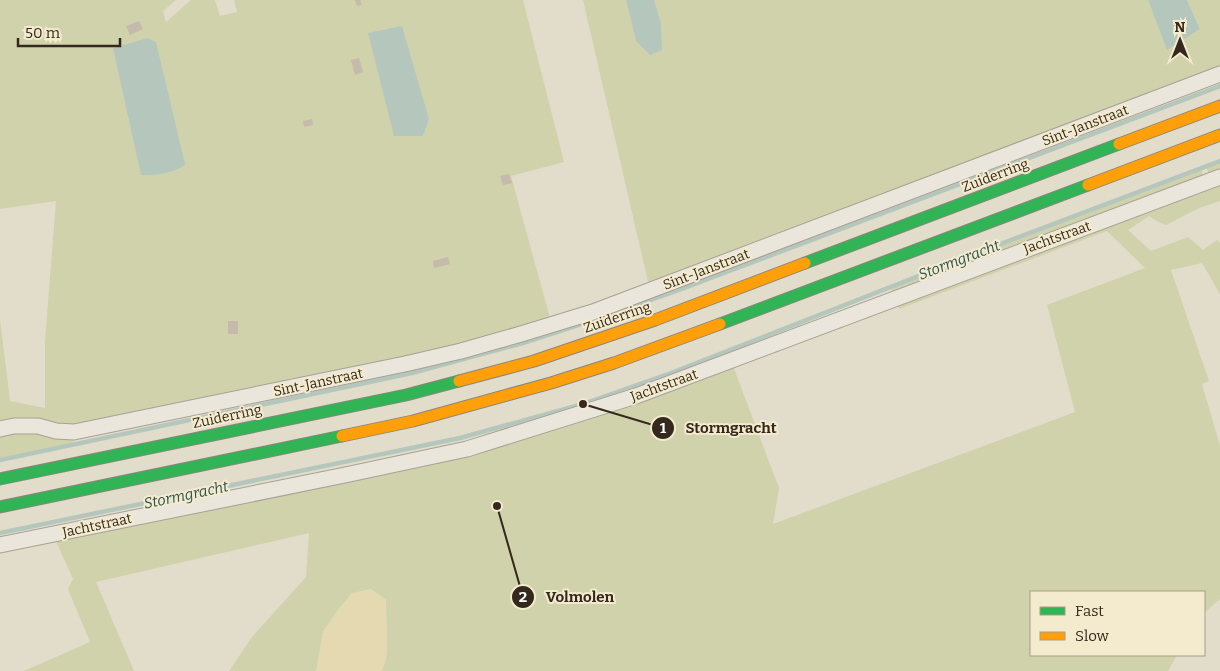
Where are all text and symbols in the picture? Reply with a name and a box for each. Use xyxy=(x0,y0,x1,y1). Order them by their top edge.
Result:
scale bar xyxy=(18,15,120,47)
north arrow xyxy=(1155,15,1205,65)
text: N xyxy=(1175,19,1186,36)
text: 50 m xyxy=(25,24,61,42)
street label: Sint-Janstraat xyxy=(1040,101,1131,150)
street label: Zuiderring xyxy=(959,155,1031,196)
street label: Jachtstraat xyxy=(1020,217,1093,258)
water label: Stormgracht xyxy=(916,236,1003,284)
street label: Sint-Janstraat xyxy=(661,245,752,294)
street label: Zuiderring xyxy=(581,298,653,337)
street label: Sint-Janstraat xyxy=(272,365,364,400)
street label: Jachtstraat xyxy=(627,365,700,406)
street label: Zuiderring xyxy=(191,401,263,432)
callout: Stormgracht xyxy=(650,413,787,443)
text: 1 xyxy=(660,419,667,437)
text: Stormgracht xyxy=(685,419,777,437)
water label: Stormgracht xyxy=(142,477,231,513)
street label: Jachtstraat xyxy=(60,510,133,541)
callout: Volmolen xyxy=(511,582,624,612)
text: 2 xyxy=(519,588,527,606)
text: Volmolen xyxy=(546,588,615,606)
legend xyxy=(1030,591,1205,656)
text: Fast xyxy=(1075,602,1104,620)
text: Slow xyxy=(1075,627,1110,645)

